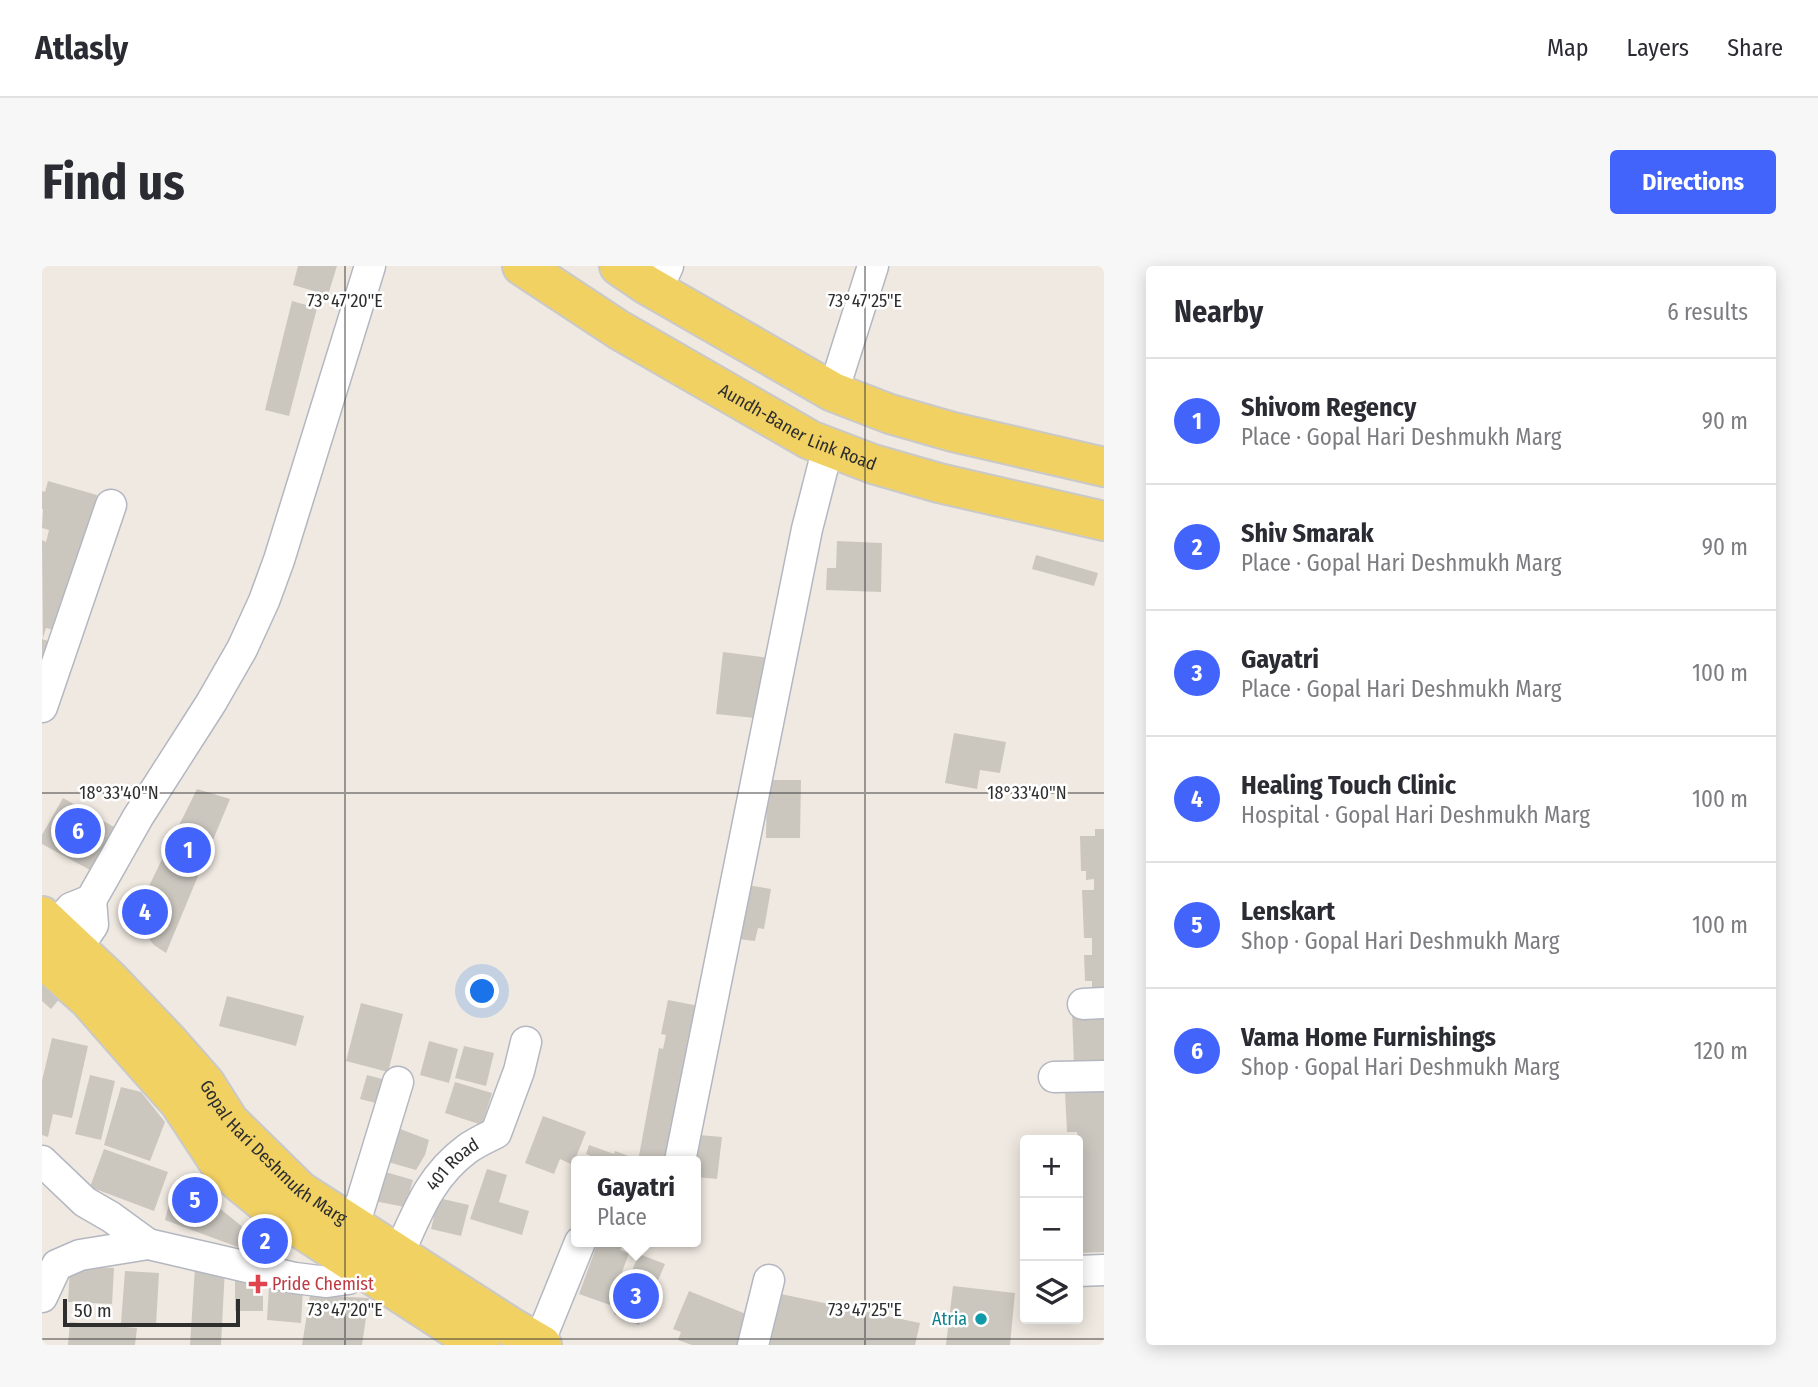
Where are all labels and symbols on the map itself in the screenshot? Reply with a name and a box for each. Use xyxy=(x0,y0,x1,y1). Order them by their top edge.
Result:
text: 73°47'20"E xyxy=(307,290,383,312)
text: 73°47'25"E xyxy=(828,290,902,312)
street label: Aundh-Baner Link Road xyxy=(715,379,880,475)
text: 18°33'40"N xyxy=(79,782,159,804)
text: 18°33'40"N xyxy=(987,782,1067,804)
pin: 6 xyxy=(55,805,101,857)
pin: 1 xyxy=(165,824,211,876)
pin: 4 xyxy=(122,886,168,938)
your location xyxy=(465,974,499,1008)
street label: Gopal Hari Deshmukh Marg xyxy=(195,1076,352,1230)
street label: 401 Road xyxy=(421,1133,483,1195)
pin: 5 xyxy=(172,1174,218,1226)
pin: 2 xyxy=(242,1215,288,1267)
pin: 3 xyxy=(613,1270,659,1322)
place label: Pride Chemist xyxy=(272,1273,374,1295)
marker: Pride Chemist xyxy=(250,1276,266,1292)
scale bar xyxy=(63,1296,240,1328)
text: 73°47'20"E xyxy=(307,1299,383,1321)
text: 73°47'25"E xyxy=(828,1299,902,1321)
place label: Atria xyxy=(932,1308,967,1330)
marker: Atria xyxy=(973,1311,989,1327)

